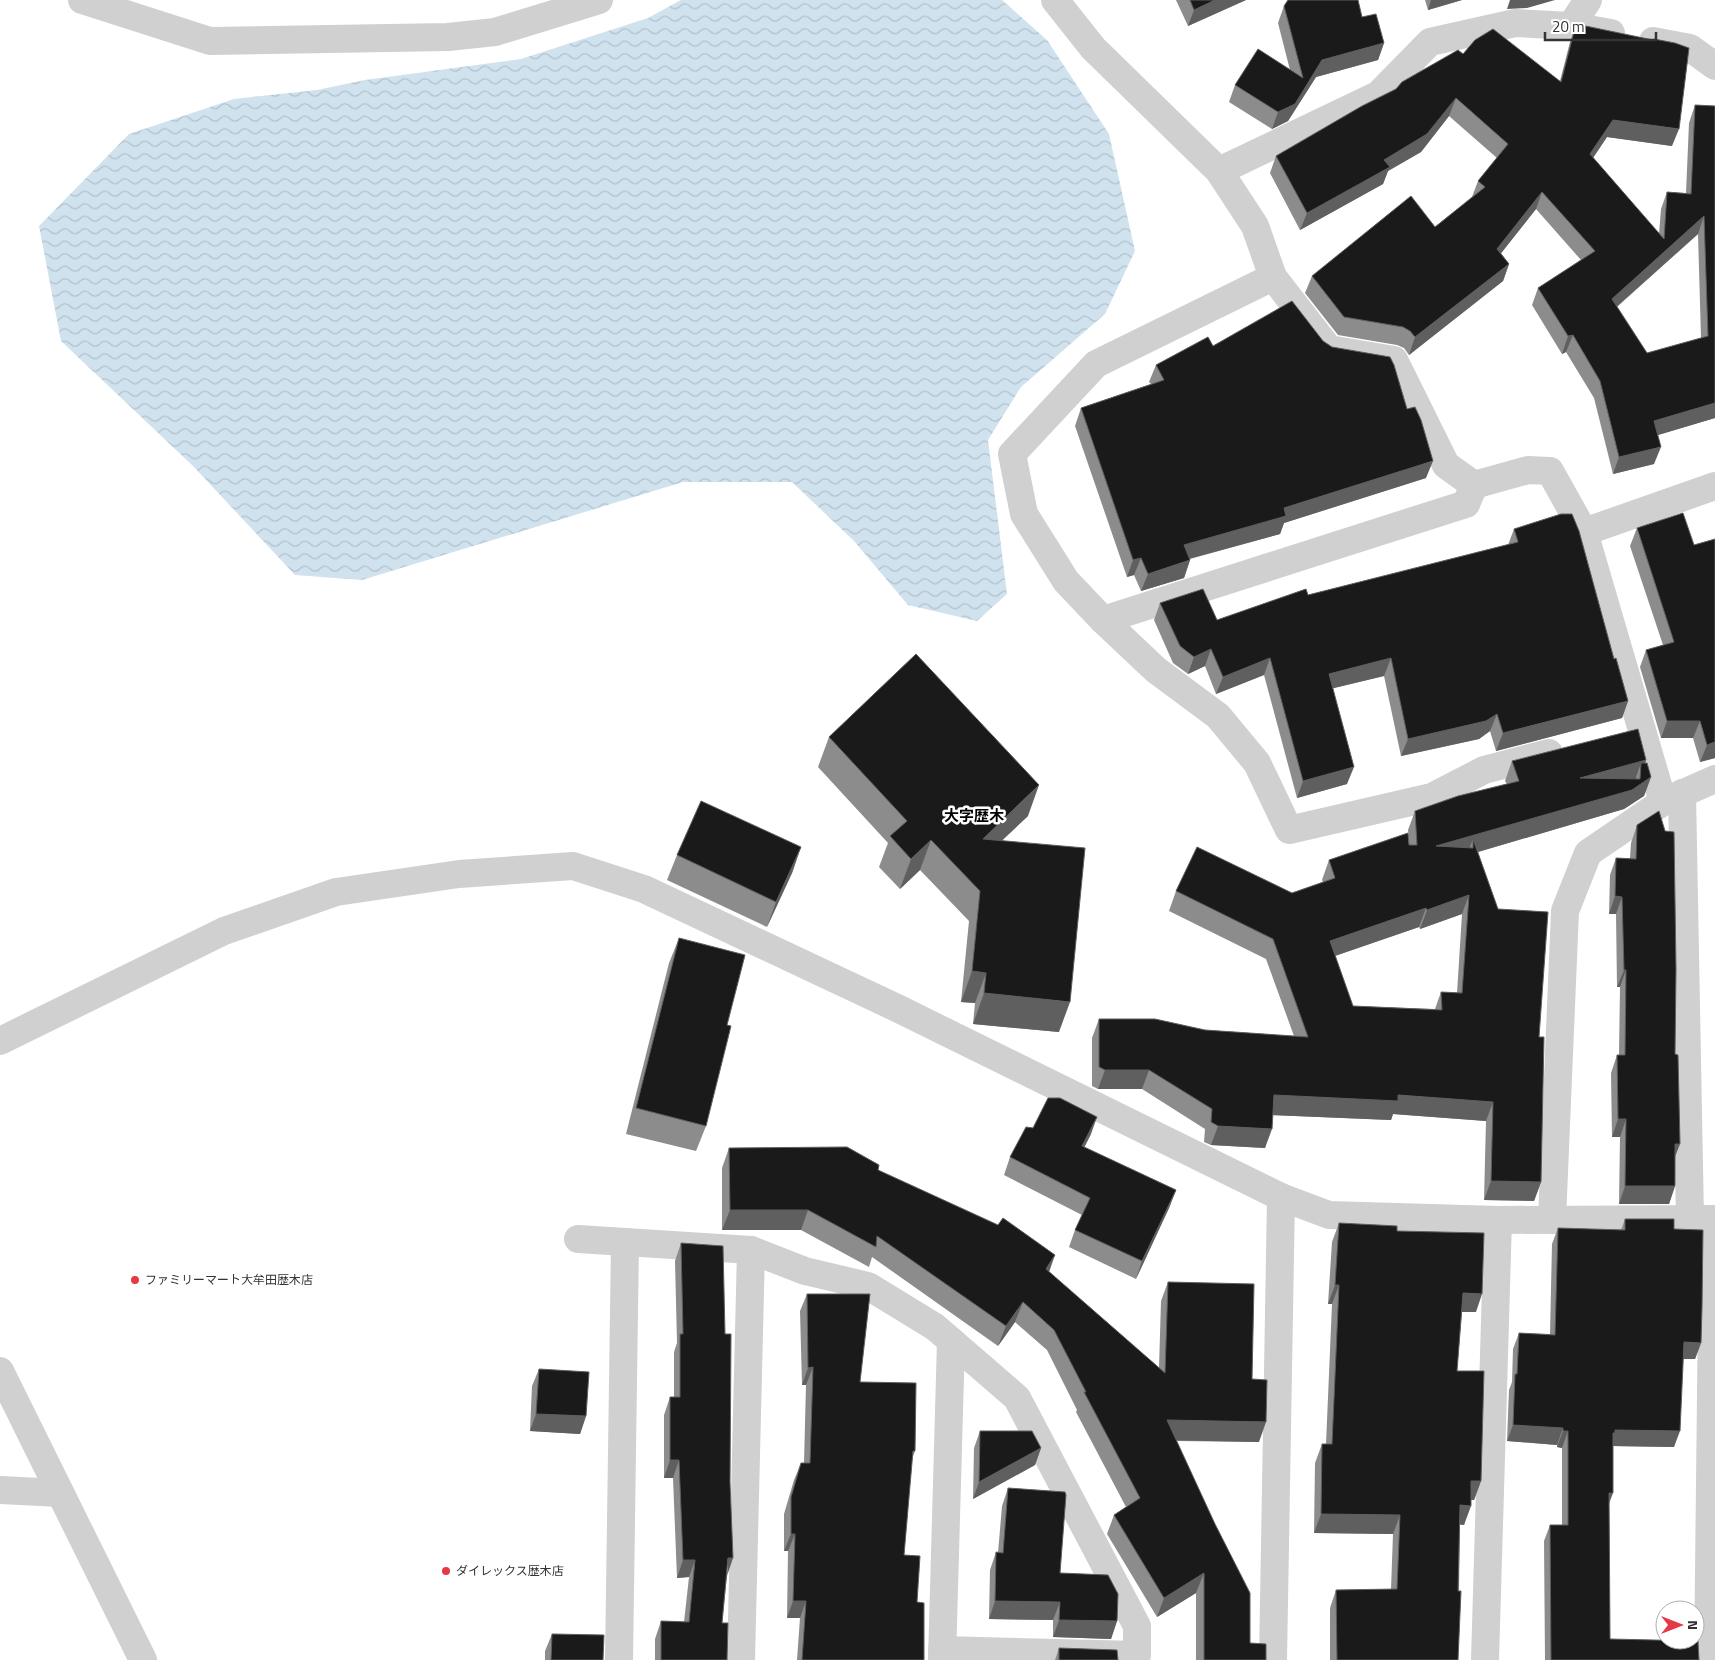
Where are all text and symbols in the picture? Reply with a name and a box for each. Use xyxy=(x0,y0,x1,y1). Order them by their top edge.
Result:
scale bar xyxy=(1545,10,1656,42)
text: 20 m xyxy=(1552,15,1585,38)
district label: 大字歴木 xyxy=(944,804,1004,827)
place label: ファミリーマート大牟田歴木店 xyxy=(145,1270,313,1289)
marker: ファミリーマート大牟田歴木店 xyxy=(129,1274,141,1286)
place label: ダイレックス歴木店 xyxy=(456,1561,564,1580)
marker: ダイレックス歴木店 xyxy=(440,1565,452,1577)
north arrow xyxy=(1655,1600,1705,1650)
text: N xyxy=(1683,1620,1704,1630)

